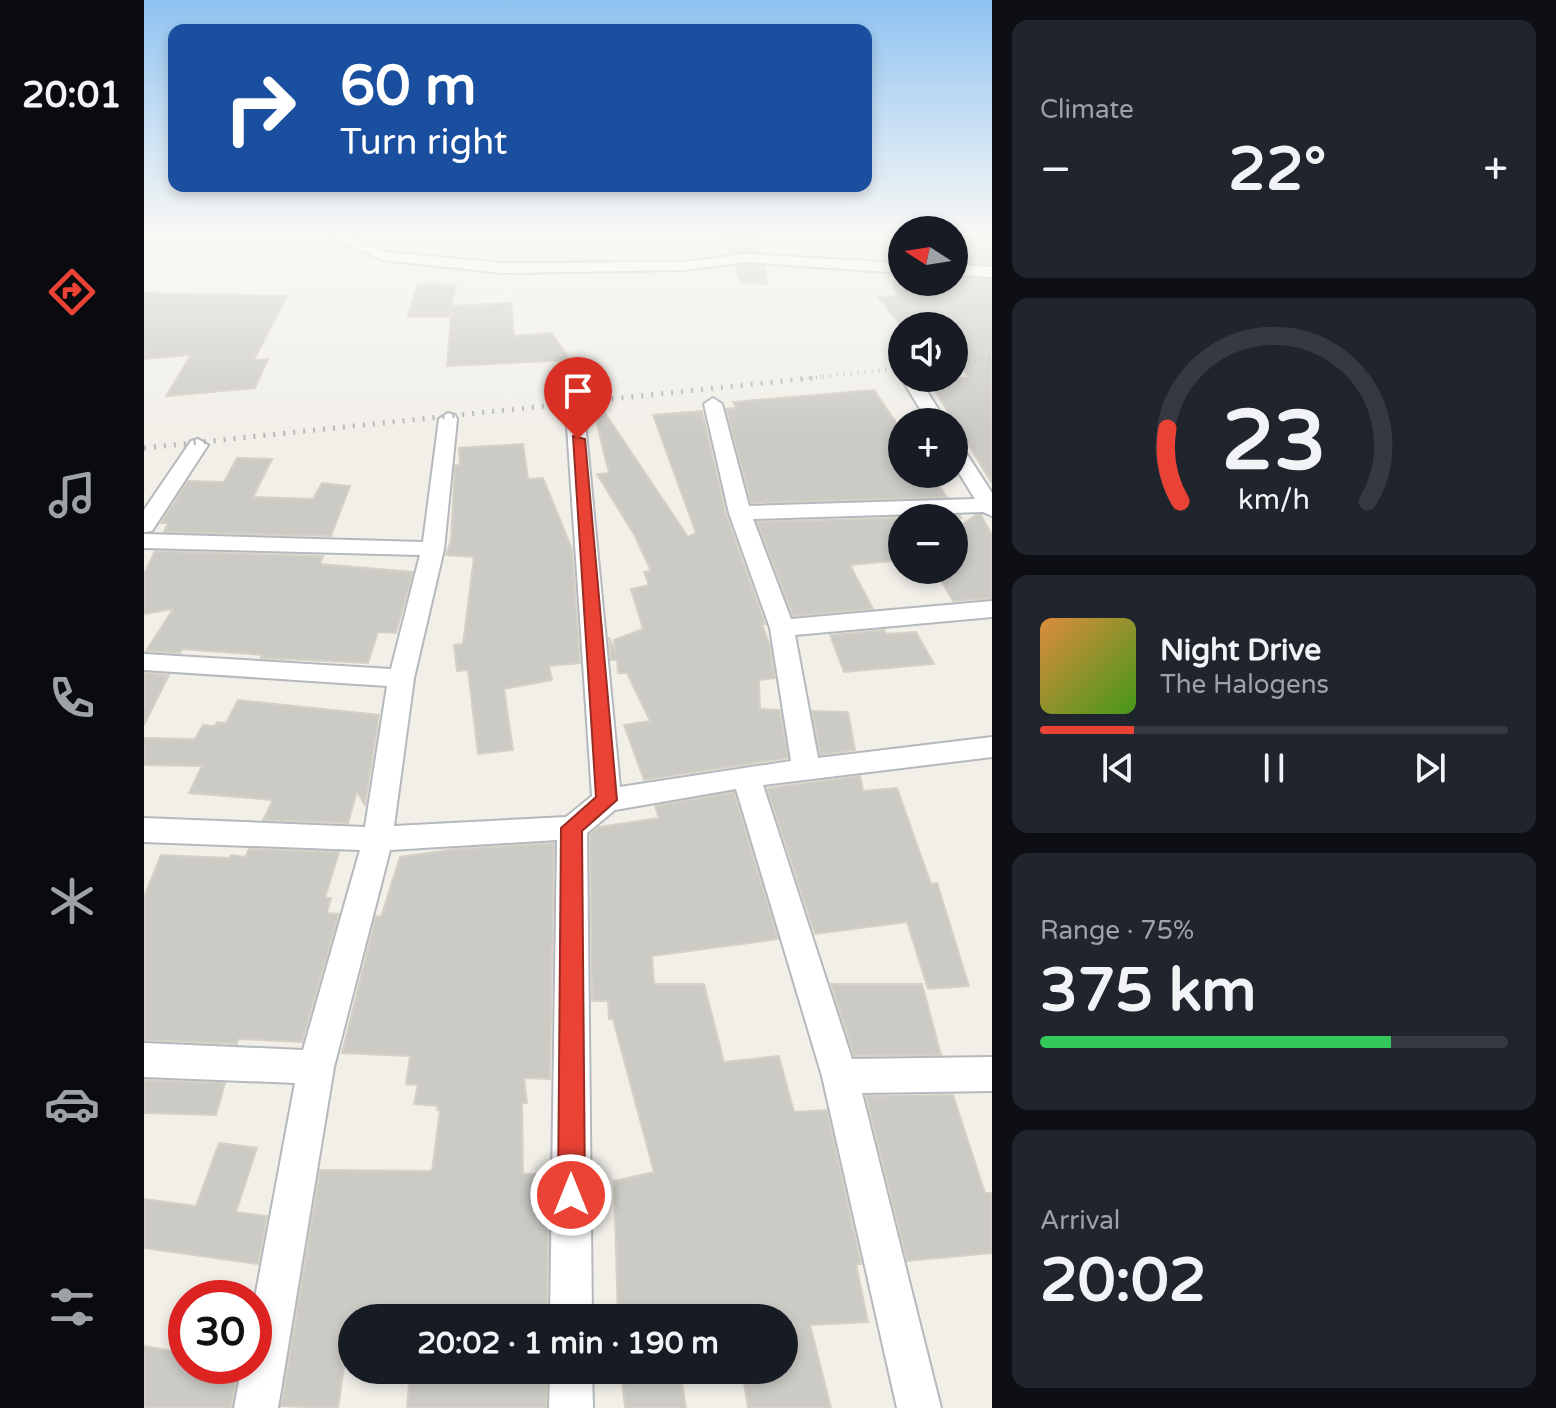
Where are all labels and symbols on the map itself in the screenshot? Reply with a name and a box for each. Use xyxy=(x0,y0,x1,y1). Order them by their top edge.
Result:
north arrow xyxy=(888,216,968,296)
pin xyxy=(544,357,612,439)
position arrow xyxy=(529,1153,613,1237)
speed limit sign: 30 xyxy=(168,1280,272,1384)

